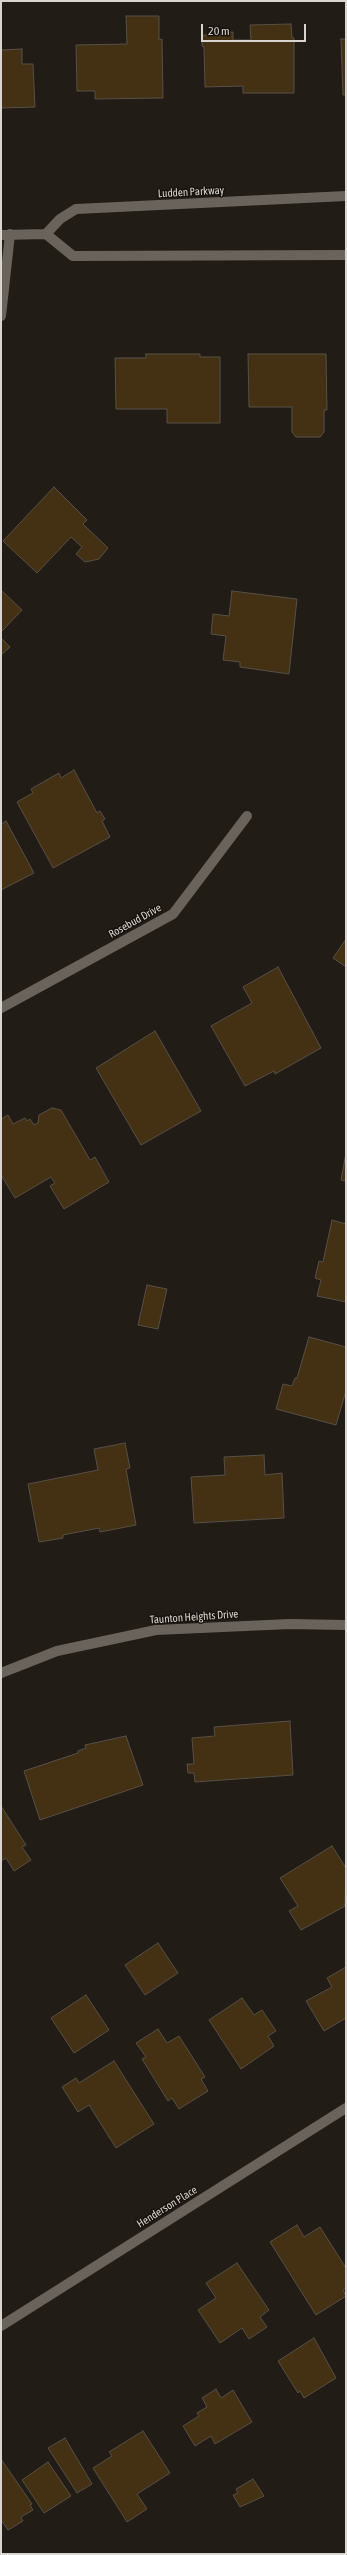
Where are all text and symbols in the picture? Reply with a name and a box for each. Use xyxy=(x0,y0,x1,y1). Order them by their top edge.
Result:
scale bar xyxy=(203,16,308,42)
text: 20 m xyxy=(208,24,230,38)
street label: Ludden Parkway xyxy=(158,184,224,200)
street label: Rosebud Drive xyxy=(106,901,164,941)
street label: Taunton Heights Drive xyxy=(149,1607,239,1627)
street label: Henderson Place xyxy=(134,2183,200,2231)

